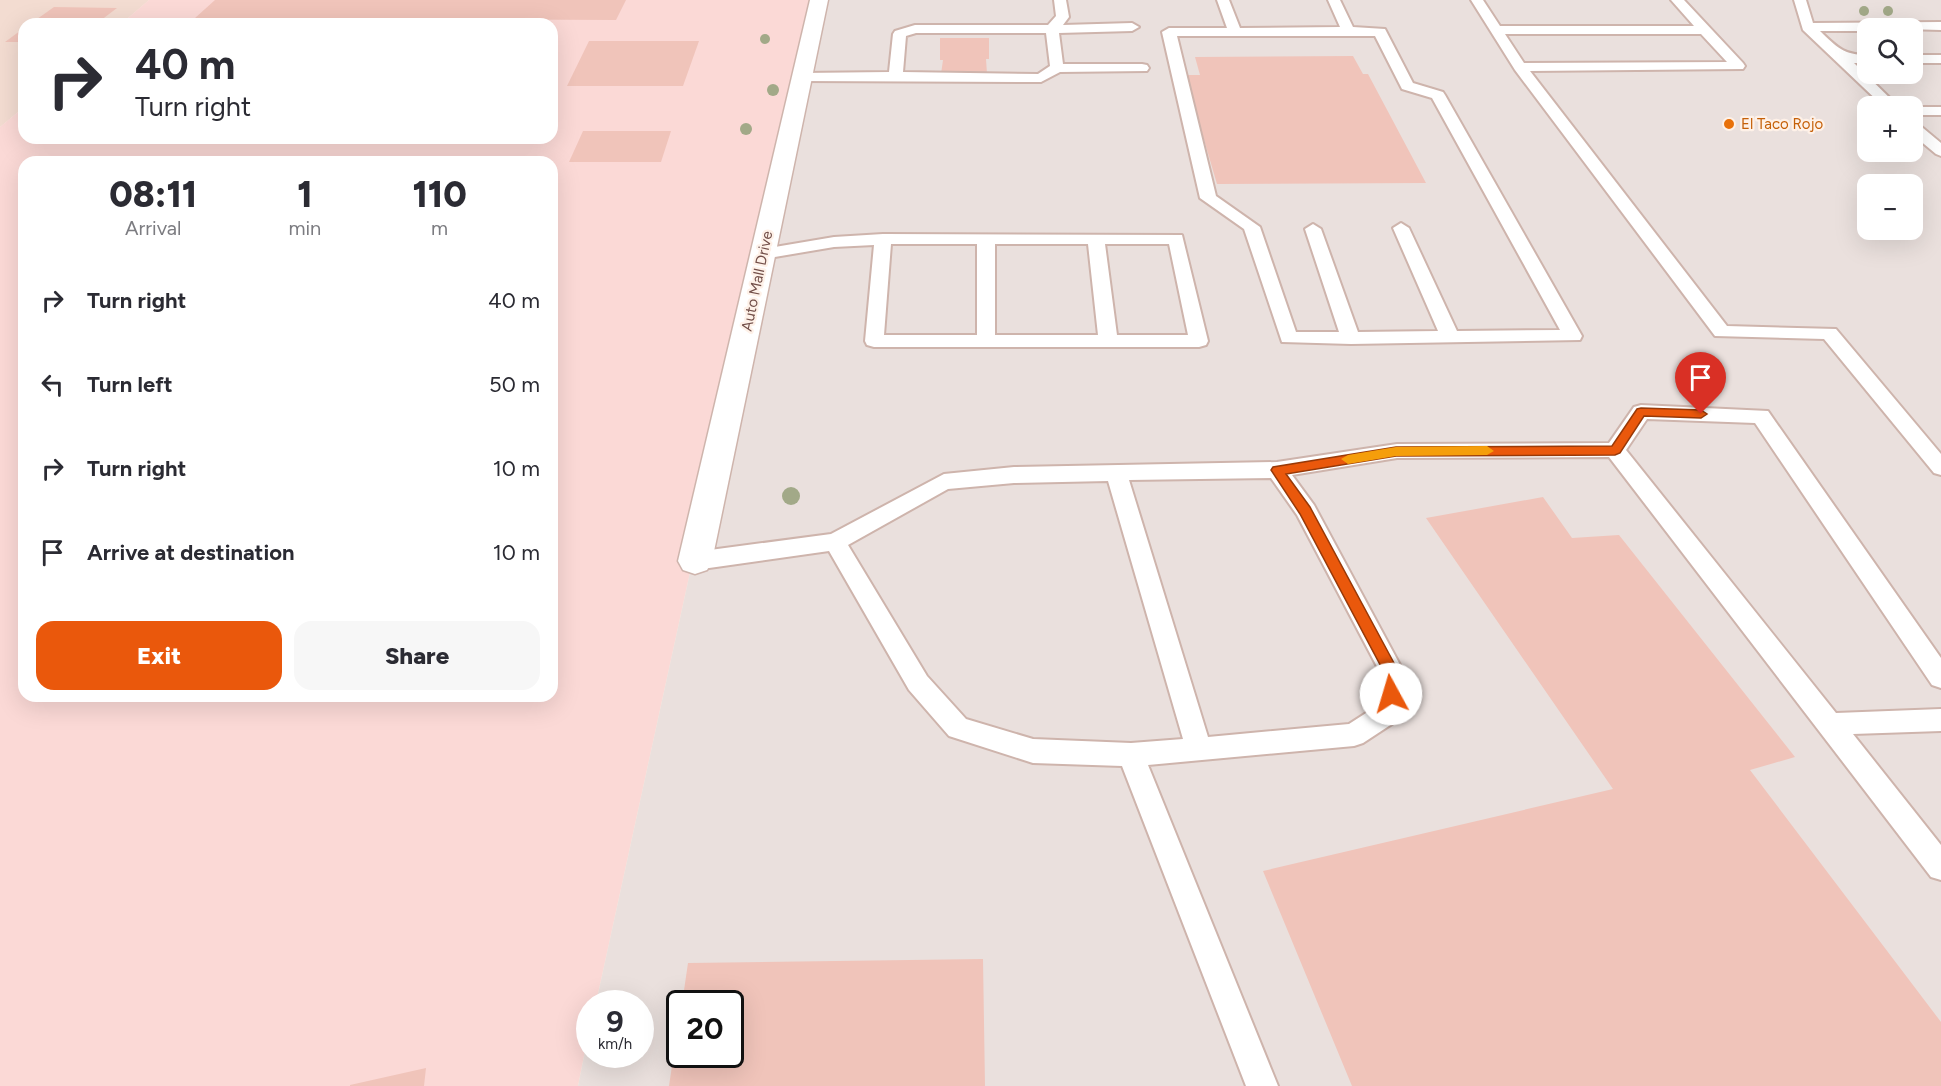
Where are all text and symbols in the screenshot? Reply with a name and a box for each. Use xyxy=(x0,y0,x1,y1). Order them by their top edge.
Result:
map controls xyxy=(1857,18,1923,240)
button: search xyxy=(1857,18,1923,84)
text: 40 m xyxy=(135,39,235,90)
icon: right xyxy=(36,42,114,120)
text: Turn right xyxy=(135,90,251,123)
button: + xyxy=(1857,96,1923,162)
place label: El Taco Rojo xyxy=(1741,115,1824,133)
marker: El Taco Rojo xyxy=(1722,117,1736,131)
text: 08:11 xyxy=(109,173,197,216)
text: 1 xyxy=(297,173,312,216)
text: 110 xyxy=(413,173,467,216)
button: − xyxy=(1857,174,1923,240)
text: Arrival xyxy=(125,216,181,240)
text: min xyxy=(288,216,321,240)
text: m xyxy=(431,216,448,240)
street label: Auto Mall Drive xyxy=(738,229,776,333)
icon: right xyxy=(36,284,69,317)
text: Turn right xyxy=(87,287,186,314)
text: 40 m xyxy=(488,287,540,314)
pin xyxy=(1675,352,1726,414)
icon: arrive xyxy=(1684,361,1717,394)
icon: left xyxy=(36,368,69,401)
text: Turn left xyxy=(87,371,173,398)
text: 50 m xyxy=(489,371,540,398)
icon: right xyxy=(36,452,69,485)
text: Turn right xyxy=(87,455,186,482)
text: 10 m xyxy=(493,455,540,482)
icon: arrive xyxy=(36,536,69,569)
text: Arrive at destination xyxy=(87,539,295,566)
text: 10 m xyxy=(493,539,540,566)
button: Exit xyxy=(36,621,282,690)
button: Share xyxy=(294,621,540,690)
position arrow xyxy=(1359,662,1423,726)
speed limit sign: 20 xyxy=(666,990,744,1068)
text: 9 xyxy=(606,1003,624,1040)
text: km/h xyxy=(598,1035,632,1053)

